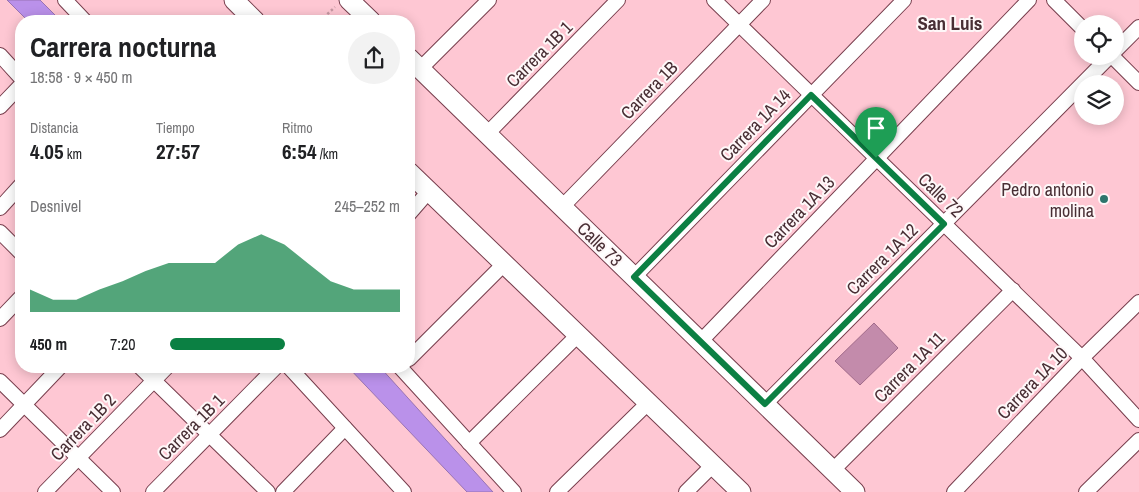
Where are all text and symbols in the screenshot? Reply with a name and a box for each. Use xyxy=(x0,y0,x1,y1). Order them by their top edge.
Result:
district label: San Luis xyxy=(918,10,982,36)
street label: Carrera 1B 1 xyxy=(500,15,578,93)
map controls xyxy=(1074,15,1124,125)
button: locate xyxy=(1074,15,1124,65)
text: Carrera nocturna xyxy=(30,28,216,66)
button: share xyxy=(348,32,400,84)
street label: Carrera 1B xyxy=(615,55,683,125)
text: 18:58 · 9 × 450 m xyxy=(30,66,133,88)
button: layers xyxy=(1074,75,1124,125)
street label: Carrera 1A 14 xyxy=(714,83,796,167)
pin xyxy=(855,107,897,158)
icon: arrive xyxy=(862,114,890,142)
text: Distancia xyxy=(30,119,79,137)
text: Tiempo xyxy=(156,119,195,137)
text: Ritmo xyxy=(282,119,313,137)
text: 4.05 xyxy=(30,137,64,166)
text: 27:57 xyxy=(156,137,200,166)
text: 6:54 xyxy=(282,137,316,166)
text: km xyxy=(64,145,82,163)
text: /km xyxy=(316,145,338,163)
street label: Calle 72 xyxy=(913,167,969,223)
street label: Carrera 1A 13 xyxy=(758,170,840,254)
place label: Pedro antonio molina xyxy=(1001,177,1094,223)
marker: Pedro antonio molina xyxy=(1098,193,1110,205)
text: Desnivel xyxy=(30,195,81,217)
text: 245–252 m xyxy=(334,195,400,217)
street label: Calle 73 xyxy=(572,216,628,272)
street label: Carrera 1A 12 xyxy=(841,218,923,300)
street label: Carrera 1A 11 xyxy=(868,325,951,408)
text: 450 m xyxy=(30,333,67,355)
text: 7:20 xyxy=(110,333,136,355)
street label: Carrera 1A 10 xyxy=(991,341,1073,425)
street label: Carrera 1B 2 xyxy=(45,388,121,466)
street label: Carrera 1B 1 xyxy=(152,388,230,466)

